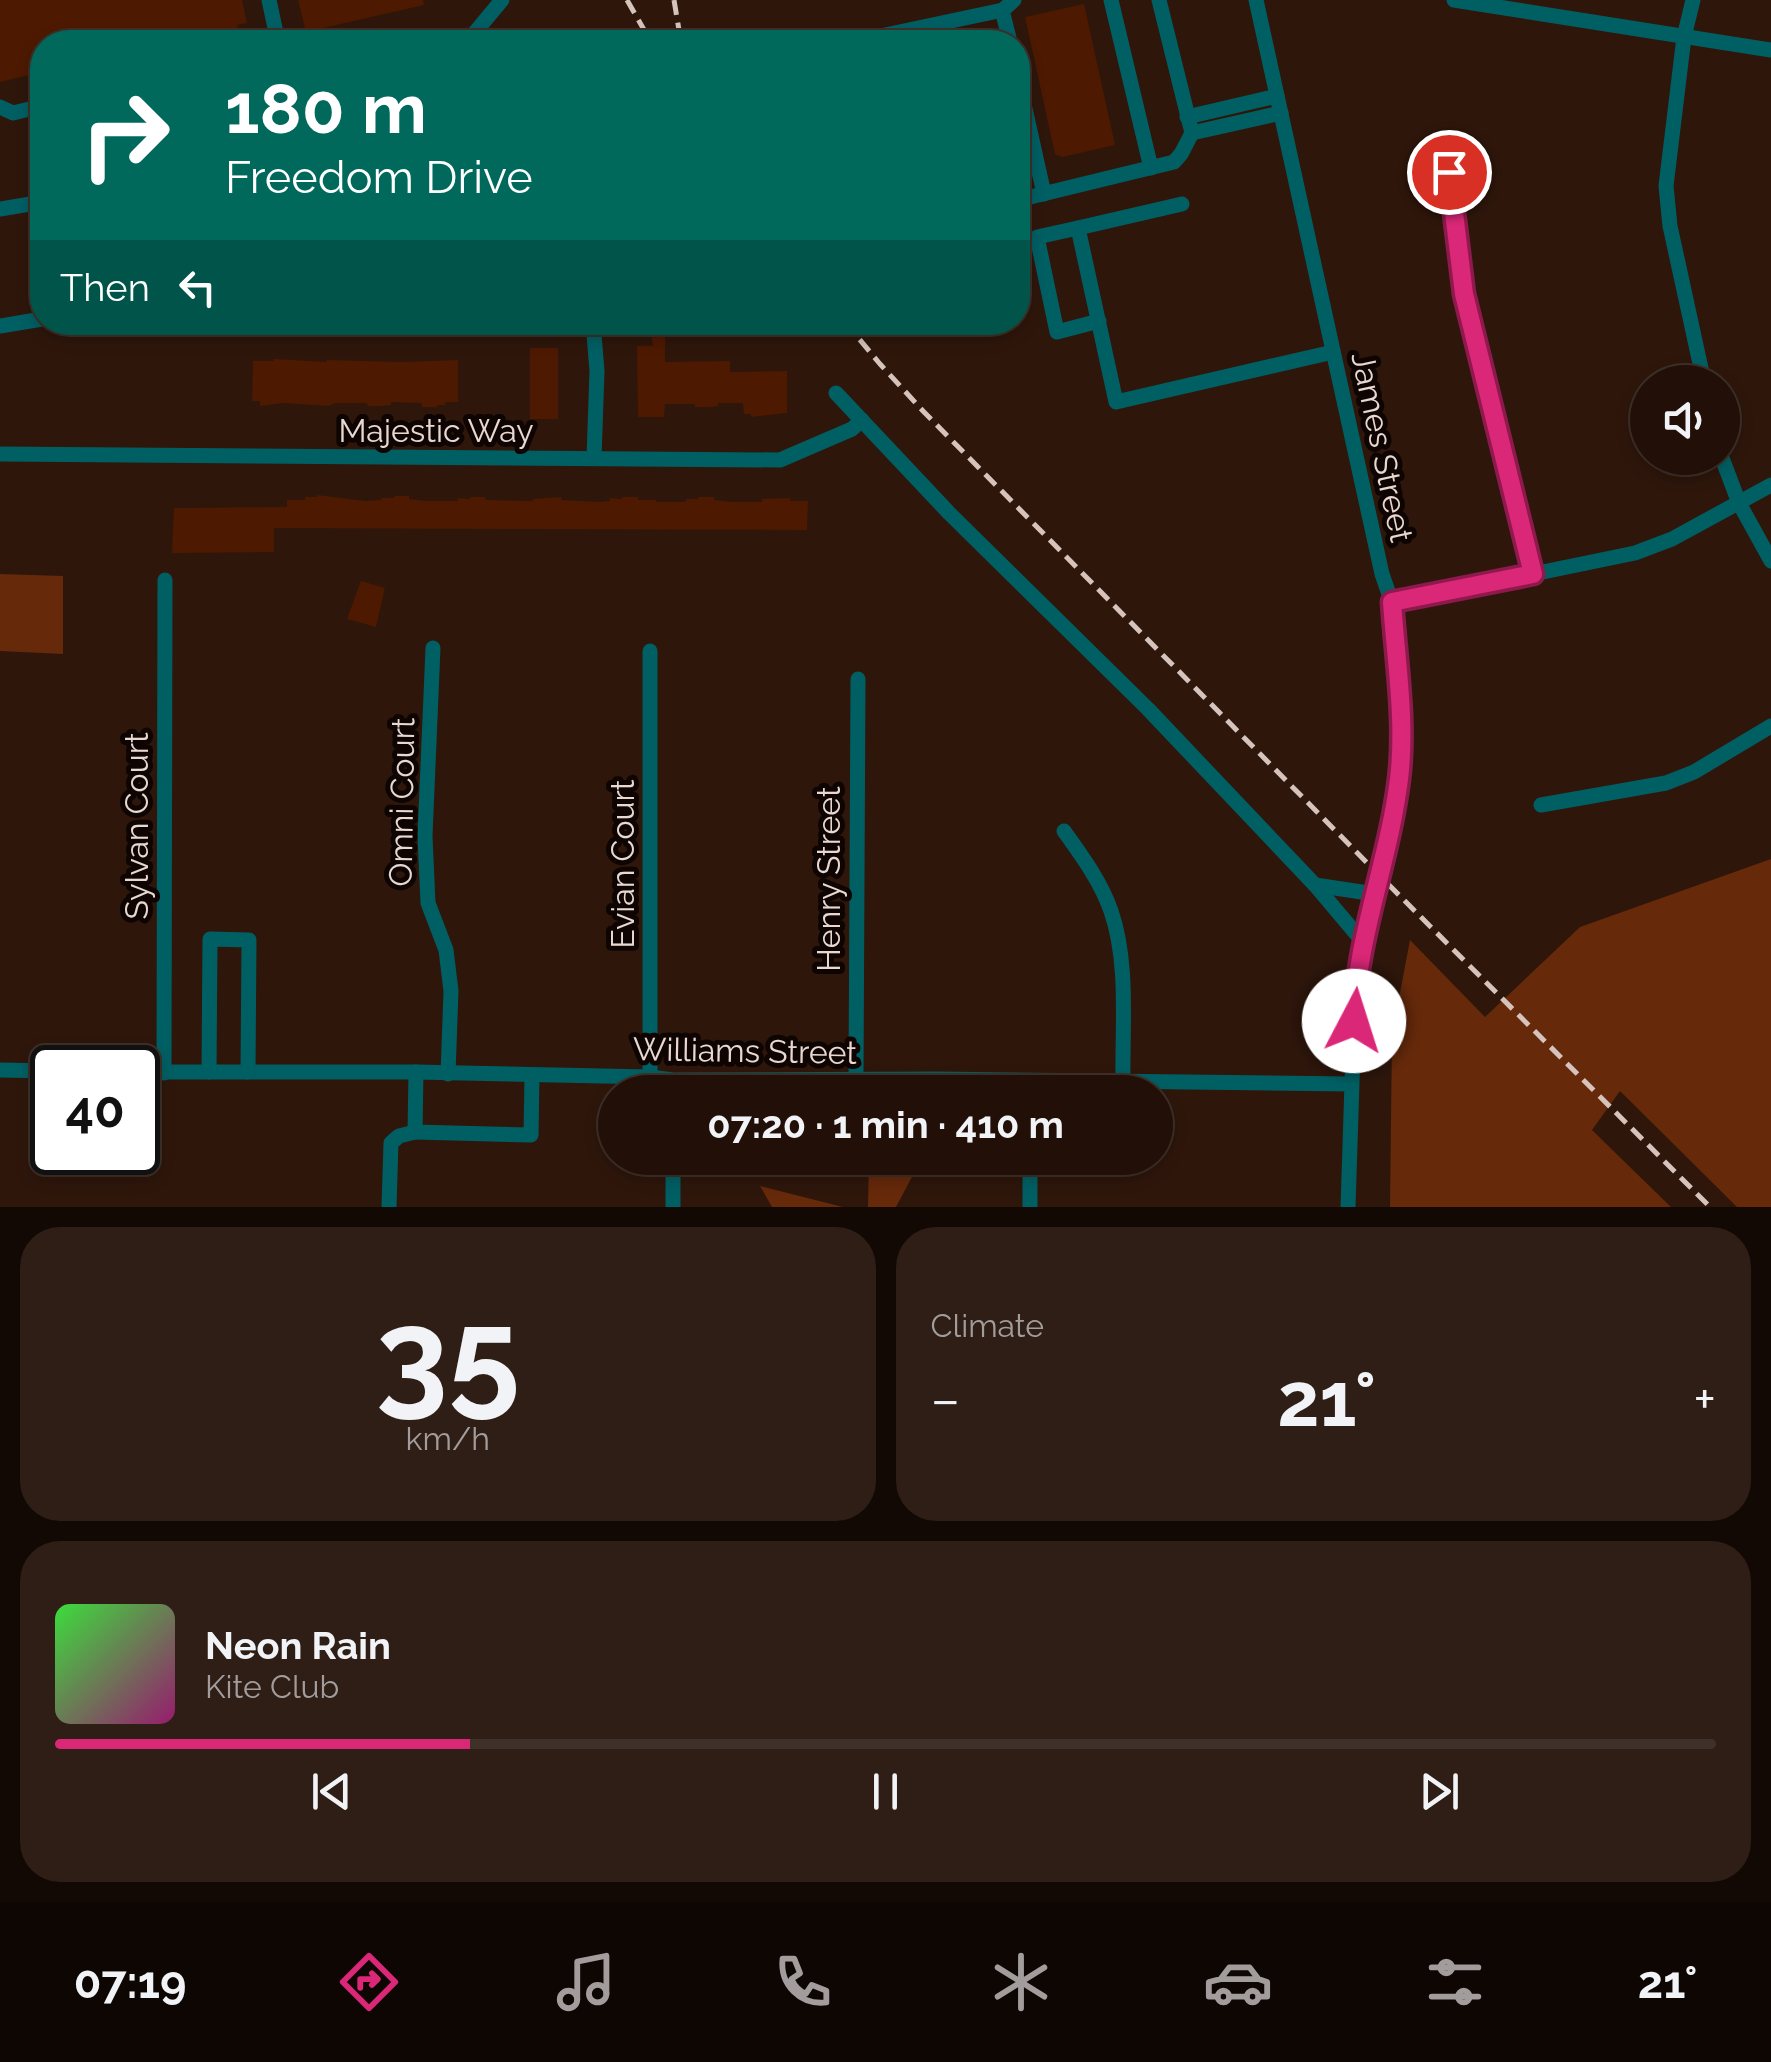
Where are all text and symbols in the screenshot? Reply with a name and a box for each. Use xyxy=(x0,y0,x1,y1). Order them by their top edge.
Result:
text: 180 m xyxy=(225,67,427,149)
icon: right xyxy=(60,70,190,200)
pin xyxy=(1407,130,1492,215)
icon: arrive xyxy=(1422,145,1477,200)
text: Freedom Drive xyxy=(225,151,533,204)
icon: left xyxy=(170,260,225,315)
text: Then xyxy=(60,265,150,310)
street label: James Street xyxy=(1344,349,1421,545)
map controls xyxy=(1630,365,1740,475)
button: sound xyxy=(1630,365,1740,475)
street label: Majestic Way xyxy=(338,412,534,449)
street label: Omni Court xyxy=(382,717,421,887)
street label: Sylvan Court xyxy=(118,732,155,920)
street label: Evian Court xyxy=(604,779,641,949)
street label: Henry Street xyxy=(810,786,847,972)
position arrow xyxy=(1302,969,1406,1073)
street label: Williams Street xyxy=(633,1030,858,1071)
speed limit sign: 40 xyxy=(30,1045,160,1175)
text: 07:20 · 1 min · 410 m xyxy=(707,1102,1064,1147)
text: 35 xyxy=(375,1279,520,1431)
text: Climate xyxy=(931,1307,1044,1344)
text: 21° xyxy=(1277,1355,1376,1444)
text: − xyxy=(931,1367,960,1432)
text: + xyxy=(1693,1367,1716,1432)
text: km/h xyxy=(406,1420,490,1457)
text: Neon Rain xyxy=(205,1623,391,1668)
text: Kite Club xyxy=(205,1668,339,1705)
icon: previous xyxy=(304,1764,359,1819)
icon: pause xyxy=(858,1764,913,1819)
icon: next xyxy=(1412,1764,1467,1819)
icon: directions xyxy=(334,1947,404,2017)
icon: music xyxy=(551,1947,621,2017)
icon: phone xyxy=(768,1947,838,2017)
icon: climate xyxy=(986,1947,1056,2017)
icon: car xyxy=(1203,1947,1273,2017)
icon: filters xyxy=(1420,1947,1490,2017)
text: 07:19 xyxy=(74,1956,186,2009)
text: 21° xyxy=(1638,1956,1697,2009)

